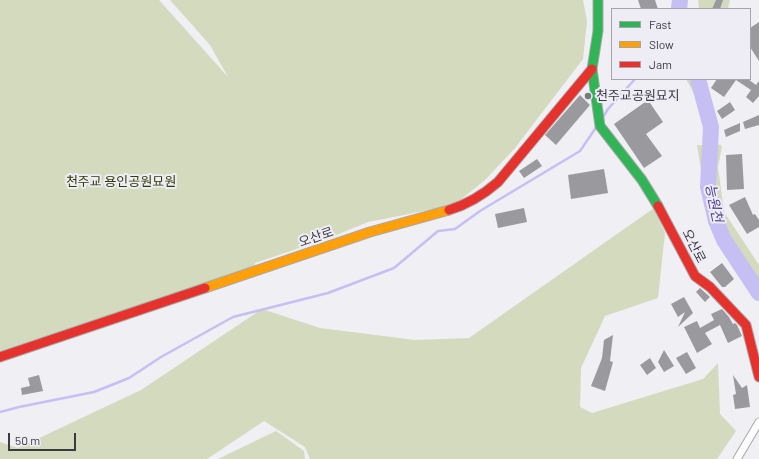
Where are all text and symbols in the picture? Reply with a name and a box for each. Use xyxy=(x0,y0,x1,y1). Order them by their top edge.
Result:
legend xyxy=(611,8,751,80)
text: Fast xyxy=(649,17,672,31)
text: Slow xyxy=(649,37,674,51)
text: Jam xyxy=(649,57,672,71)
place label: 천주교공원묘지 xyxy=(596,88,680,104)
marker: 천주교공원묘지 xyxy=(583,91,593,101)
park label: 천주교 용인공원묘원 xyxy=(66,174,176,190)
water label: 능원천 xyxy=(702,182,726,224)
street label: 오산로 xyxy=(296,224,336,250)
street label: 오산로 xyxy=(679,226,709,266)
scale bar xyxy=(10,425,78,451)
text: 50 m xyxy=(15,433,40,447)

